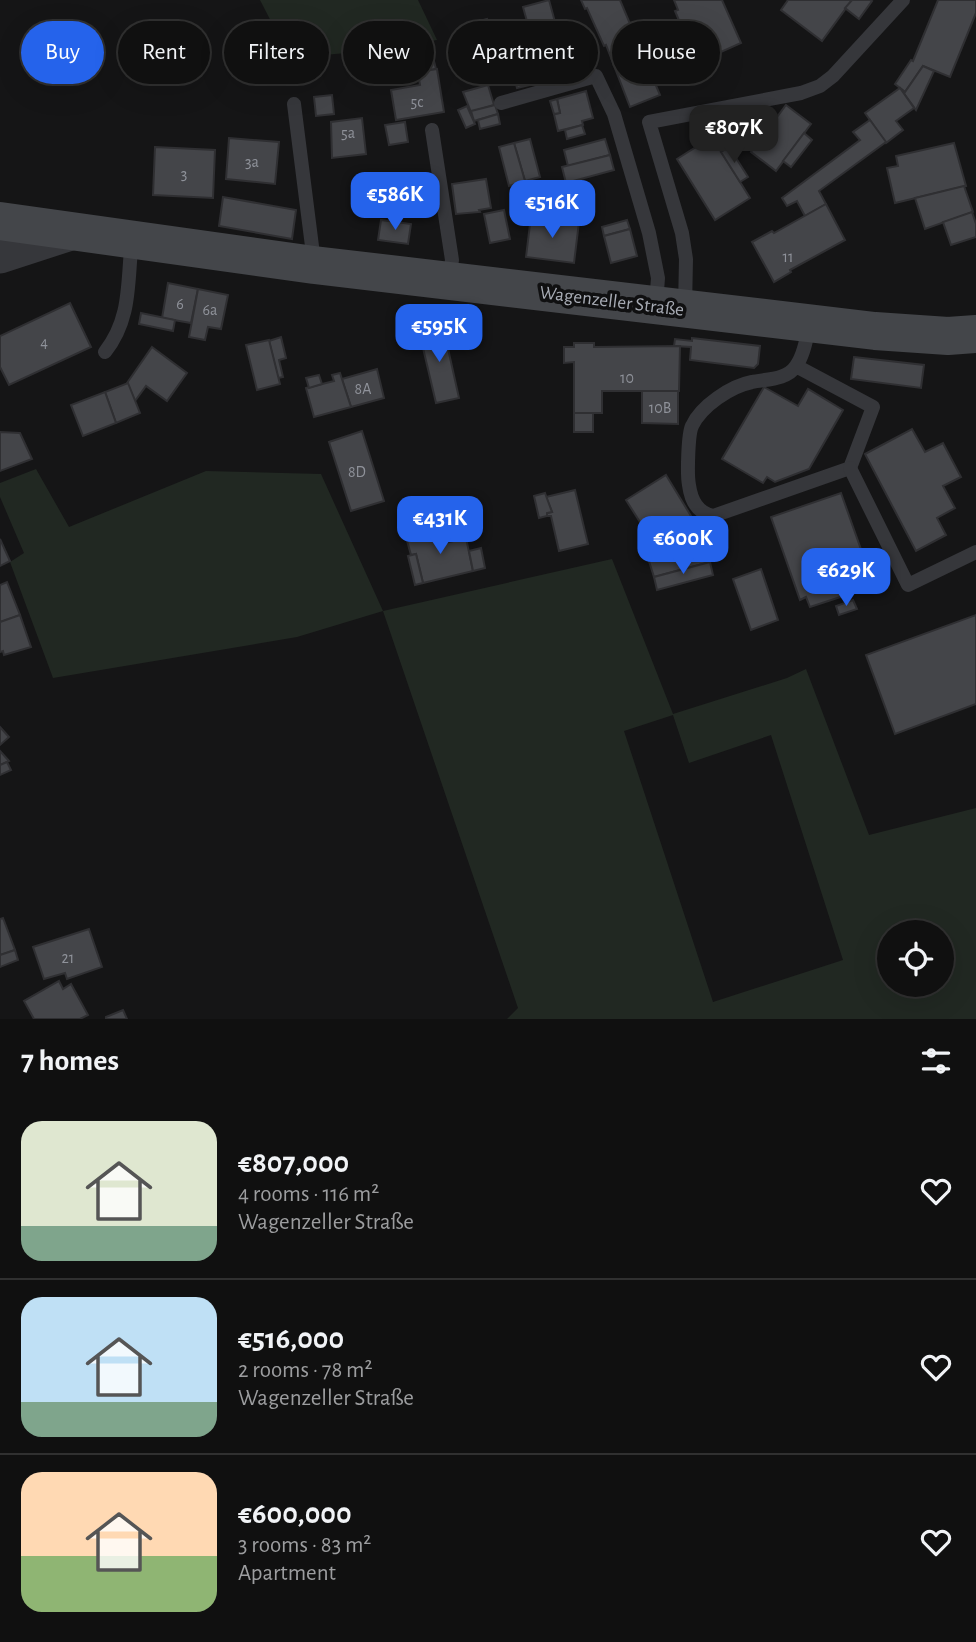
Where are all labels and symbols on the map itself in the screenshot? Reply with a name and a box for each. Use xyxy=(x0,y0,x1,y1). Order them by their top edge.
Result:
house number: 5c xyxy=(411,94,423,110)
pin: €807K xyxy=(685,106,783,165)
house number: 5a xyxy=(341,125,355,141)
house number: 3a xyxy=(245,154,259,170)
house number: 3 xyxy=(181,166,187,182)
pin: €586K xyxy=(346,173,444,232)
pin: €516K xyxy=(503,180,601,240)
house number: 11 xyxy=(782,249,794,265)
street label: Wagenzeller Straße xyxy=(539,283,685,320)
house number: 6 xyxy=(176,296,184,312)
house number: 6a xyxy=(203,302,217,318)
pin: €595K xyxy=(390,304,488,364)
house number: 4 xyxy=(40,334,48,350)
house number: 10 xyxy=(620,370,634,386)
house number: 8A xyxy=(355,381,371,397)
house number: 10B xyxy=(649,400,671,416)
house number: 8D xyxy=(348,464,366,480)
pin: €431K xyxy=(391,496,489,556)
pin: €600K xyxy=(634,516,732,576)
pin: €629K xyxy=(797,548,895,608)
house number: 21 xyxy=(62,950,74,966)

